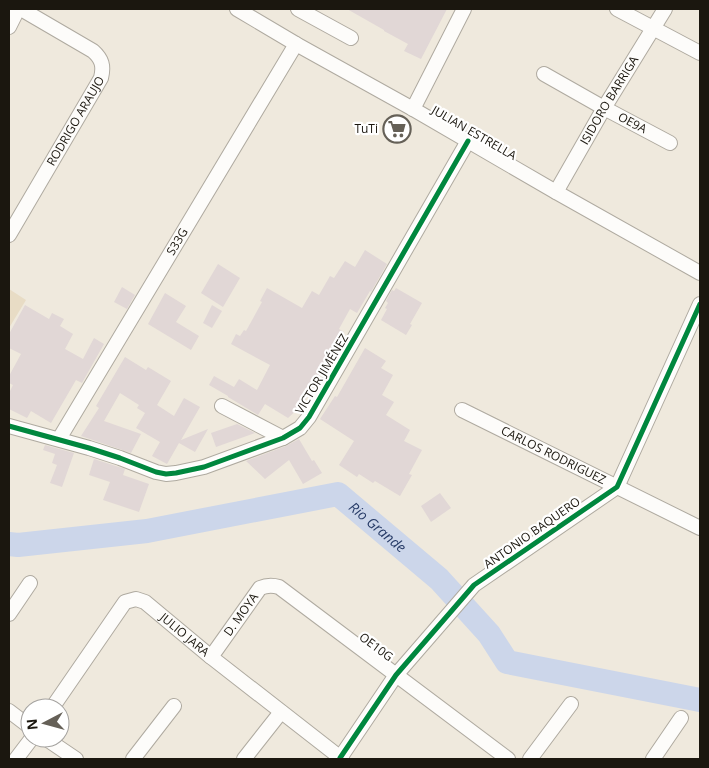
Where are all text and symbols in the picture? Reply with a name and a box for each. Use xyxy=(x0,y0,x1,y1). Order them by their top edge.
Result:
street label: ISIDORO BARRIGA xyxy=(576,52,642,148)
street label: RODRIGO ARAUJO xyxy=(42,73,108,169)
street label: JULIAN ESTRELLA xyxy=(428,101,520,164)
street label: OE9A xyxy=(615,108,650,137)
supermarket icon: TuTi xyxy=(382,114,412,144)
place label: TuTi xyxy=(354,120,378,137)
street label: S33G xyxy=(162,225,192,258)
street label: VICTOR JIMÉNEZ xyxy=(291,330,352,417)
street label: CARLOS RODRIGUEZ xyxy=(498,422,609,488)
street label: ANTONIO BAQUERO xyxy=(480,493,583,572)
water label: Rio Grande xyxy=(345,497,410,556)
street label: D. MOYA xyxy=(219,589,262,639)
street label: JULIO JARA xyxy=(156,608,214,660)
street label: OE10G xyxy=(356,628,397,665)
north arrow xyxy=(20,698,70,748)
text: N xyxy=(22,718,42,731)

